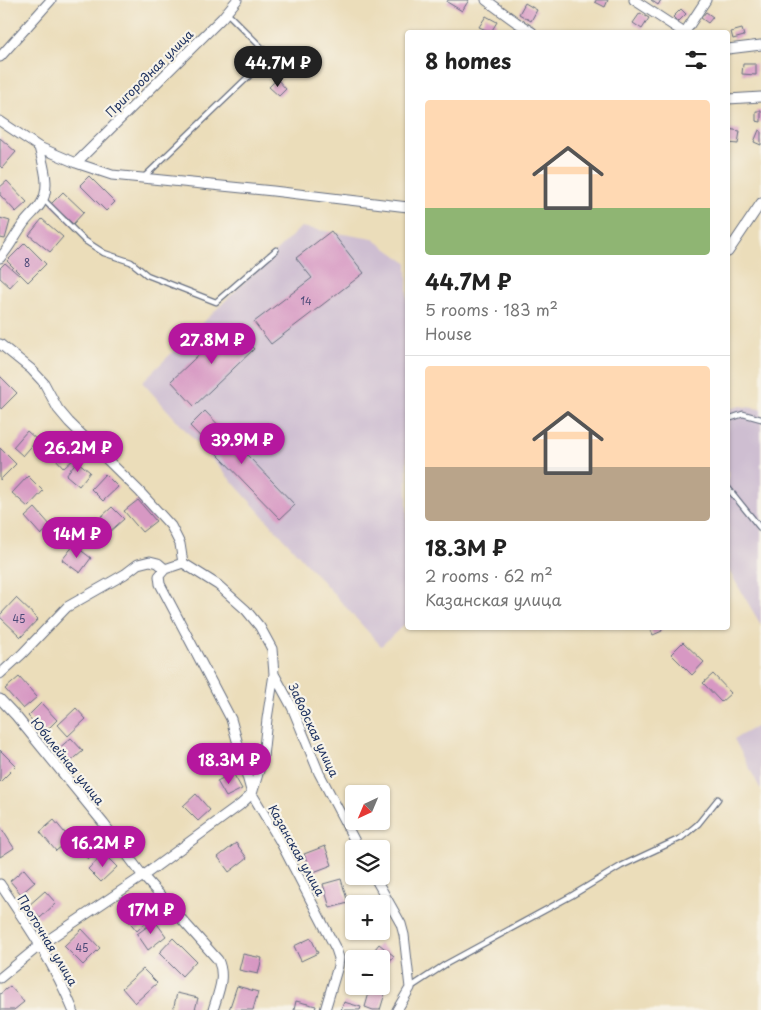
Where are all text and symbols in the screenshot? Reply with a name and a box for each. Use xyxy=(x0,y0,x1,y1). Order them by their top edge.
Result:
street label: Пригородная улица xyxy=(101,25,197,121)
text: 8 homes xyxy=(425,44,511,76)
pin: 44.7M ₽ xyxy=(232,46,324,88)
icon: filters xyxy=(682,46,710,74)
text: 44.7M ₽ xyxy=(245,50,311,74)
icon: home xyxy=(523,133,613,223)
house number: 8 xyxy=(24,255,30,270)
text: 44.7M ₽ xyxy=(425,265,511,297)
house number: 14 xyxy=(300,293,312,308)
text: 5 rooms · 183 m² xyxy=(425,297,558,321)
text: House xyxy=(425,321,472,345)
pin: 27.8M ₽ xyxy=(166,322,258,365)
text: 27.8M ₽ xyxy=(180,327,244,351)
icon: home xyxy=(523,398,613,488)
pin: 39.9M ₽ xyxy=(196,422,288,465)
text: 39.9M ₽ xyxy=(211,427,273,451)
pin: 26.2M ₽ xyxy=(32,430,124,473)
text: 26.2M ₽ xyxy=(44,435,112,459)
pin: 14M ₽ xyxy=(42,516,112,559)
text: 14M ₽ xyxy=(53,521,101,545)
text: 18.3M ₽ xyxy=(425,531,507,563)
text: 2 rooms · 62 m² xyxy=(425,563,553,587)
text: Казанская улица xyxy=(425,587,561,611)
house number: 45 xyxy=(13,611,25,626)
street label: Заводская улица xyxy=(284,680,344,780)
street label: Юбилейная улица xyxy=(27,713,109,809)
pin: 18.3M ₽ xyxy=(183,742,275,785)
text: 18.3M ₽ xyxy=(198,747,260,771)
north arrow xyxy=(345,785,390,830)
map controls xyxy=(345,785,390,995)
street label: Казанская улица xyxy=(264,801,330,900)
pin: 16.2M ₽ xyxy=(57,826,149,868)
text: 16.2M ₽ xyxy=(71,830,135,854)
button: layers xyxy=(345,840,390,885)
street label: Проточная улица xyxy=(14,891,83,989)
pin: 17M ₽ xyxy=(116,892,186,935)
button: + xyxy=(345,895,390,940)
text: 17M ₽ xyxy=(128,897,174,921)
house number: 45 xyxy=(76,940,88,955)
button: − xyxy=(345,950,390,995)

